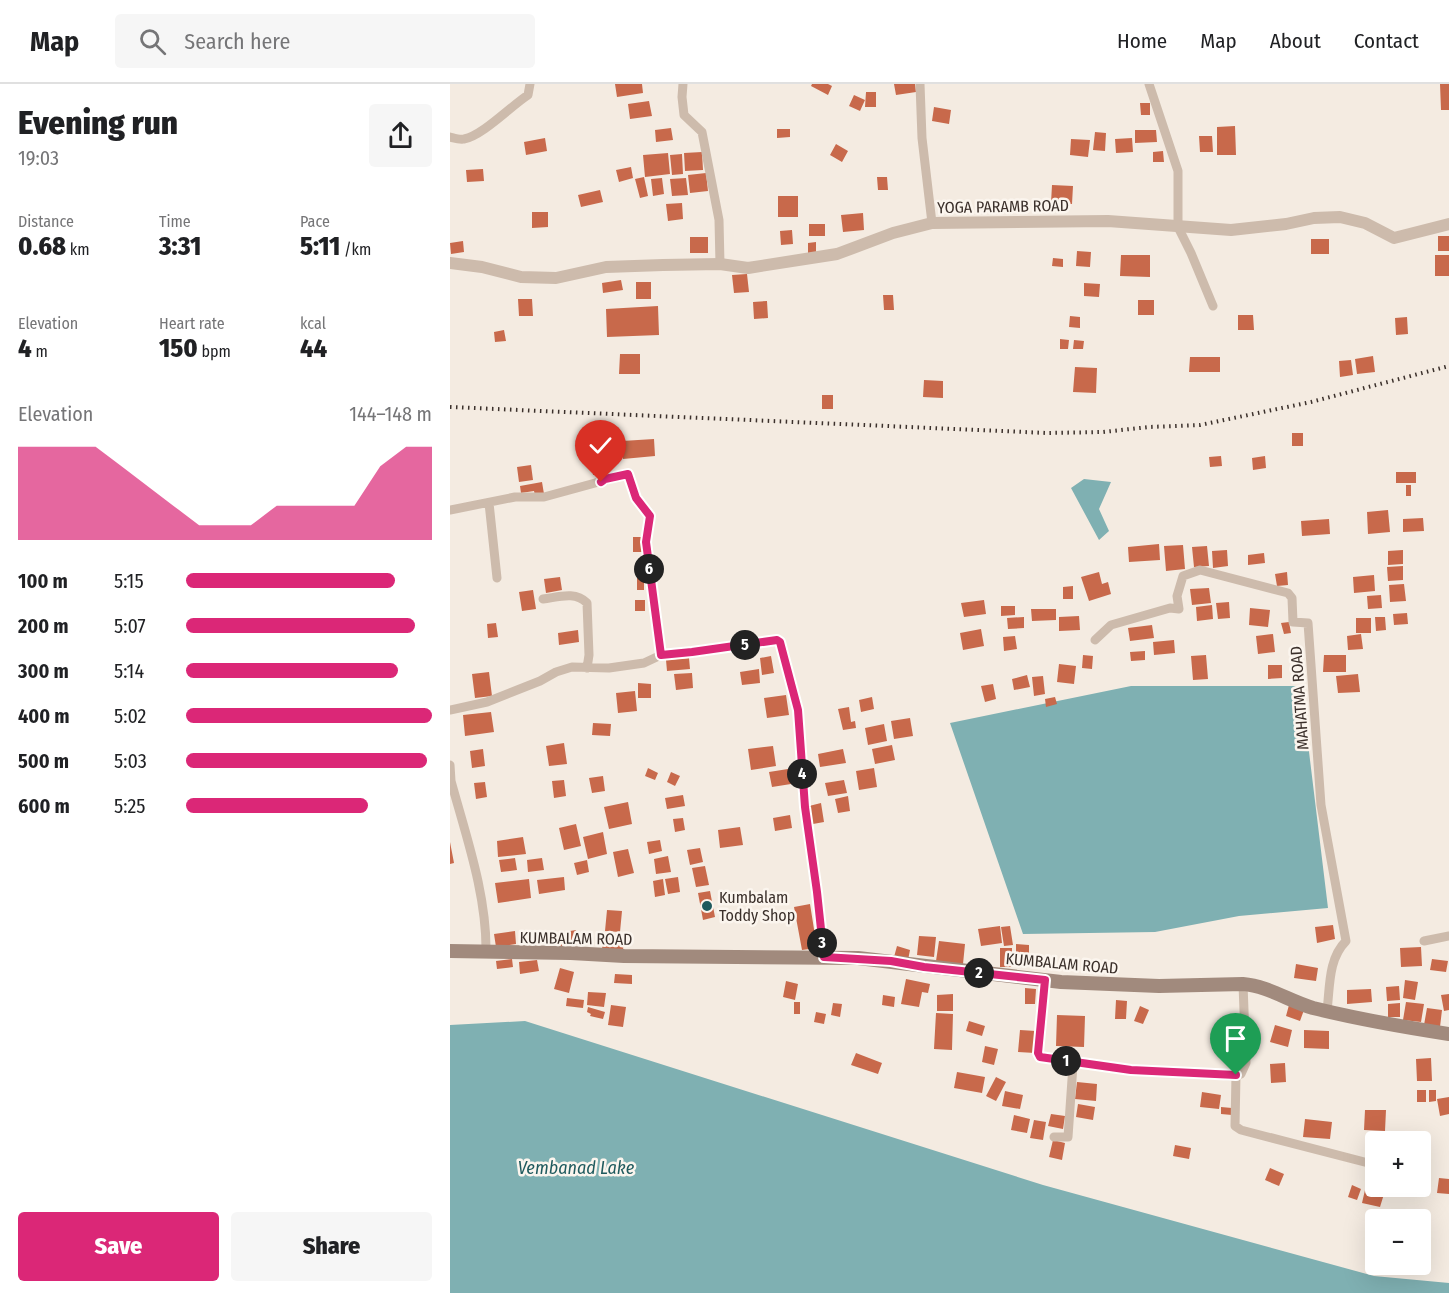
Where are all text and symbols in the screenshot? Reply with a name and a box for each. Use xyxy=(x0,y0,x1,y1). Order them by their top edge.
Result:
search box xyxy=(115,14,535,68)
text: Map xyxy=(30,25,79,58)
icon: search xyxy=(136,25,169,58)
text: Search here xyxy=(184,28,290,55)
text: Home xyxy=(1117,28,1167,54)
text: Map xyxy=(1200,28,1237,54)
text: About xyxy=(1270,28,1321,54)
text: Contact xyxy=(1354,28,1419,54)
text: Evening run xyxy=(18,103,178,143)
button: share xyxy=(369,104,432,167)
text: 19:03 xyxy=(18,146,59,170)
street label: YOGA PARAMB ROAD xyxy=(937,196,1069,217)
text: Distance xyxy=(18,212,74,231)
text: Time xyxy=(159,212,191,231)
text: Pace xyxy=(300,212,330,231)
text: 0.68 xyxy=(18,231,66,262)
text: 3:31 xyxy=(159,231,201,262)
text: 5:11 xyxy=(300,231,340,262)
text: km xyxy=(66,240,89,259)
text: /km xyxy=(340,240,371,259)
text: Elevation xyxy=(18,314,78,333)
text: Heart rate xyxy=(159,314,225,333)
text: kcal xyxy=(300,314,326,333)
text: 4 xyxy=(18,333,32,364)
text: 150 xyxy=(159,333,198,364)
text: 44 xyxy=(300,333,327,364)
text: m xyxy=(32,342,48,361)
text: bpm xyxy=(198,342,231,361)
text: Elevation xyxy=(18,402,93,426)
text: 144–148 m xyxy=(349,402,432,426)
pin xyxy=(575,420,626,482)
icon: check xyxy=(584,429,617,462)
pin: 6 xyxy=(634,554,664,584)
text: 6 xyxy=(645,559,653,578)
text: 100 m xyxy=(18,569,68,593)
text: 5:15 xyxy=(114,569,144,593)
text: 200 m xyxy=(18,614,69,638)
text: 5:07 xyxy=(114,614,146,638)
pin: 5 xyxy=(730,630,760,660)
text: 5 xyxy=(741,635,749,654)
street label: MAHATMA ROAD xyxy=(1286,645,1313,750)
text: 300 m xyxy=(18,659,69,683)
text: 5:14 xyxy=(114,659,144,683)
text: 400 m xyxy=(18,704,70,728)
text: 5:02 xyxy=(114,704,146,728)
text: 500 m xyxy=(18,749,69,773)
text: 5:03 xyxy=(114,749,147,773)
pin: 4 xyxy=(787,759,817,789)
text: 4 xyxy=(798,764,806,783)
text: 600 m xyxy=(18,794,70,818)
text: 5:25 xyxy=(114,794,145,818)
place label: Kumbalam Toddy Shop xyxy=(719,888,795,925)
marker: Kumbalam Toddy Shop xyxy=(700,899,714,913)
street label: KUMBALAM ROAD xyxy=(519,928,633,949)
pin: 3 xyxy=(807,928,837,958)
text: 3 xyxy=(818,933,826,952)
street label: KUMBALAM ROAD xyxy=(1005,949,1119,978)
pin: 2 xyxy=(964,958,994,988)
text: 2 xyxy=(975,963,983,982)
pin xyxy=(1210,1013,1261,1075)
icon: arrive xyxy=(1219,1022,1252,1055)
pin: 1 xyxy=(1051,1046,1081,1076)
text: 1 xyxy=(1063,1051,1069,1070)
map controls xyxy=(1365,1131,1431,1275)
button: + xyxy=(1365,1131,1431,1197)
water label: Vembanad Lake xyxy=(518,1157,635,1179)
button: − xyxy=(1365,1209,1431,1275)
button: Save xyxy=(18,1212,219,1281)
button: Share xyxy=(231,1212,432,1281)

